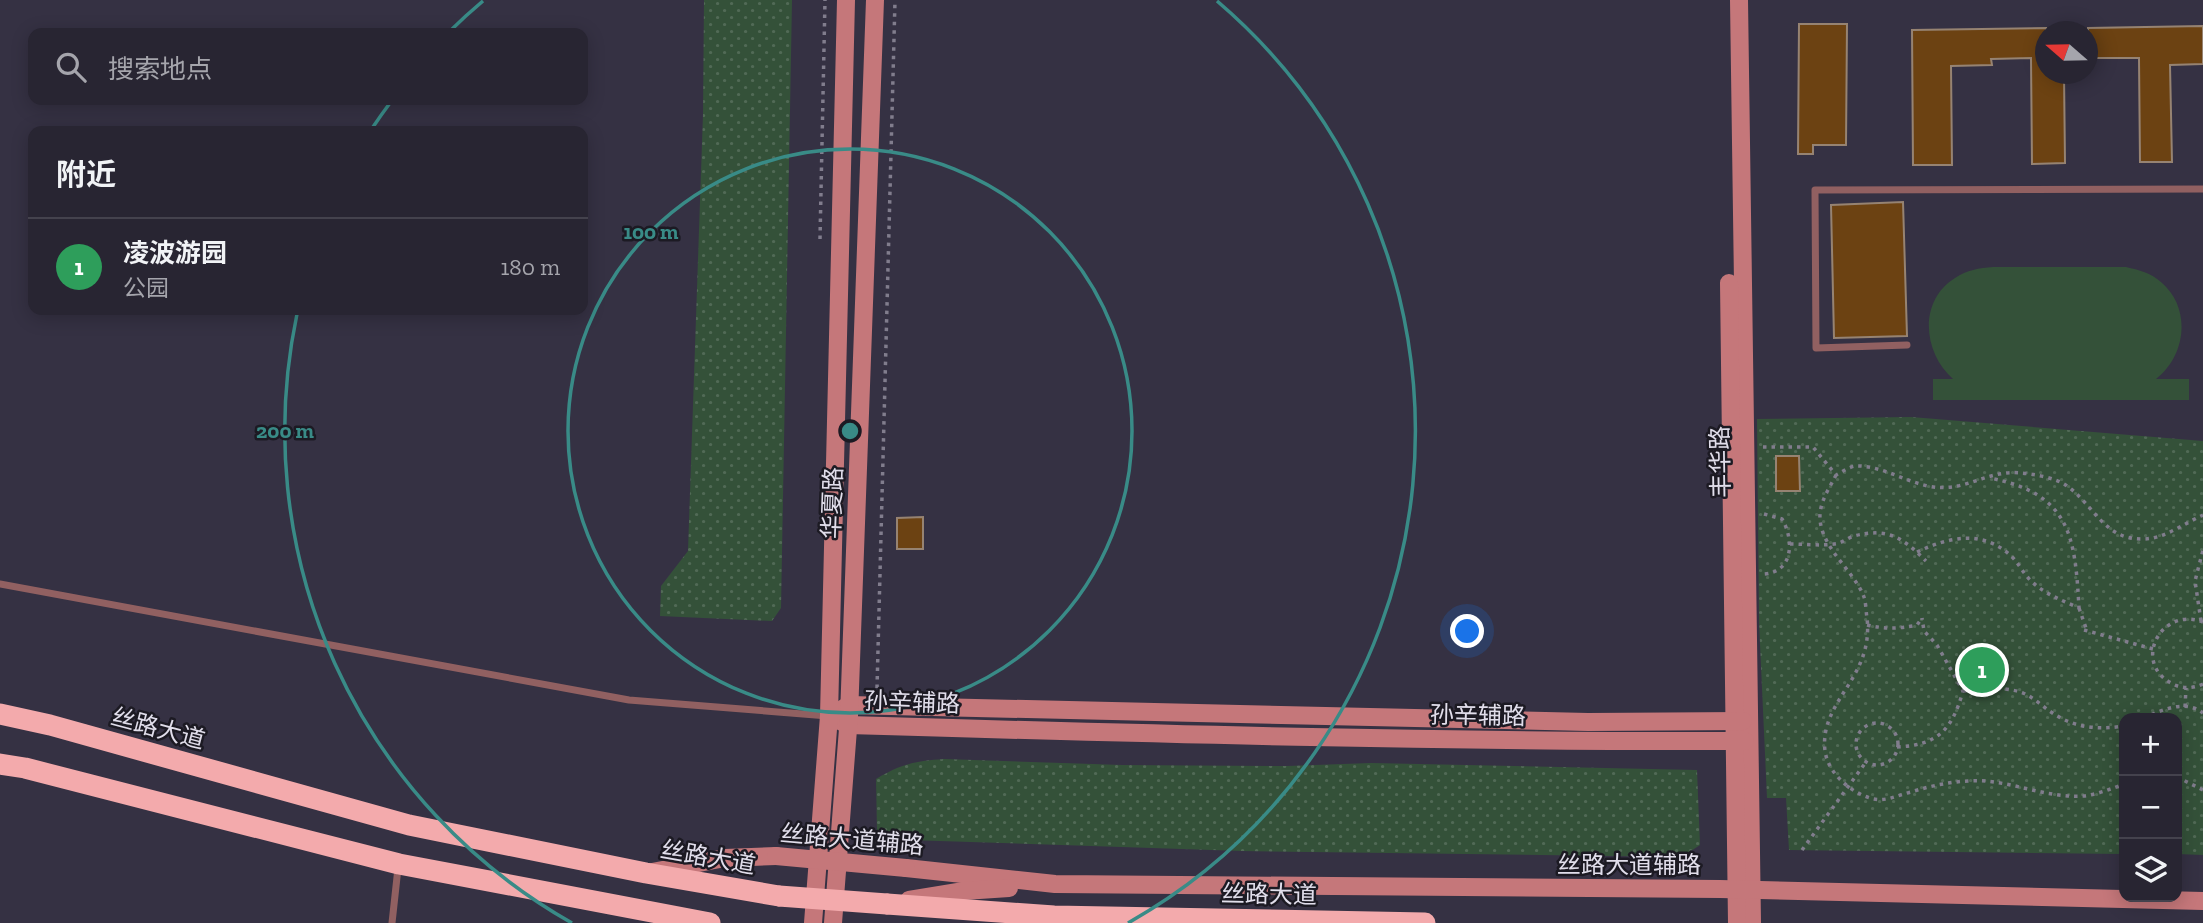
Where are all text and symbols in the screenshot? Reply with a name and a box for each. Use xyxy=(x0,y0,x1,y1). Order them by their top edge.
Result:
north arrow xyxy=(2035,21,2098,84)
search box xyxy=(28,28,588,105)
icon: search xyxy=(52,48,90,86)
text: 搜索地点 xyxy=(108,53,212,85)
text: 附近 xyxy=(56,157,116,193)
text: 100 m xyxy=(624,219,679,244)
text: 凌波游园 xyxy=(123,237,227,269)
text: 1 xyxy=(74,253,84,281)
text: 180 m xyxy=(500,253,560,281)
text: 公园 xyxy=(123,274,169,302)
text: 200 m xyxy=(256,418,314,443)
centre of rings xyxy=(838,419,862,443)
street label: 丰华路 xyxy=(1705,426,1735,498)
street label: 华夏路 xyxy=(816,467,848,539)
your location xyxy=(1450,614,1484,648)
pin: 1 xyxy=(1959,644,2005,696)
street label: 孙辛辅路 xyxy=(864,686,960,718)
street label: 孙辛辅路 xyxy=(1430,700,1526,730)
street label: 丝路大道 xyxy=(108,702,208,754)
map controls xyxy=(2119,713,2182,902)
button: + xyxy=(2119,713,2182,776)
button: − xyxy=(2119,776,2182,839)
street label: 丝路大道辅路 xyxy=(779,818,925,860)
street label: 丝路大道 xyxy=(658,834,758,880)
button: layers xyxy=(2119,839,2182,902)
street label: 丝路大道辅路 xyxy=(1557,850,1701,879)
street label: 丝路大道 xyxy=(1221,879,1317,909)

